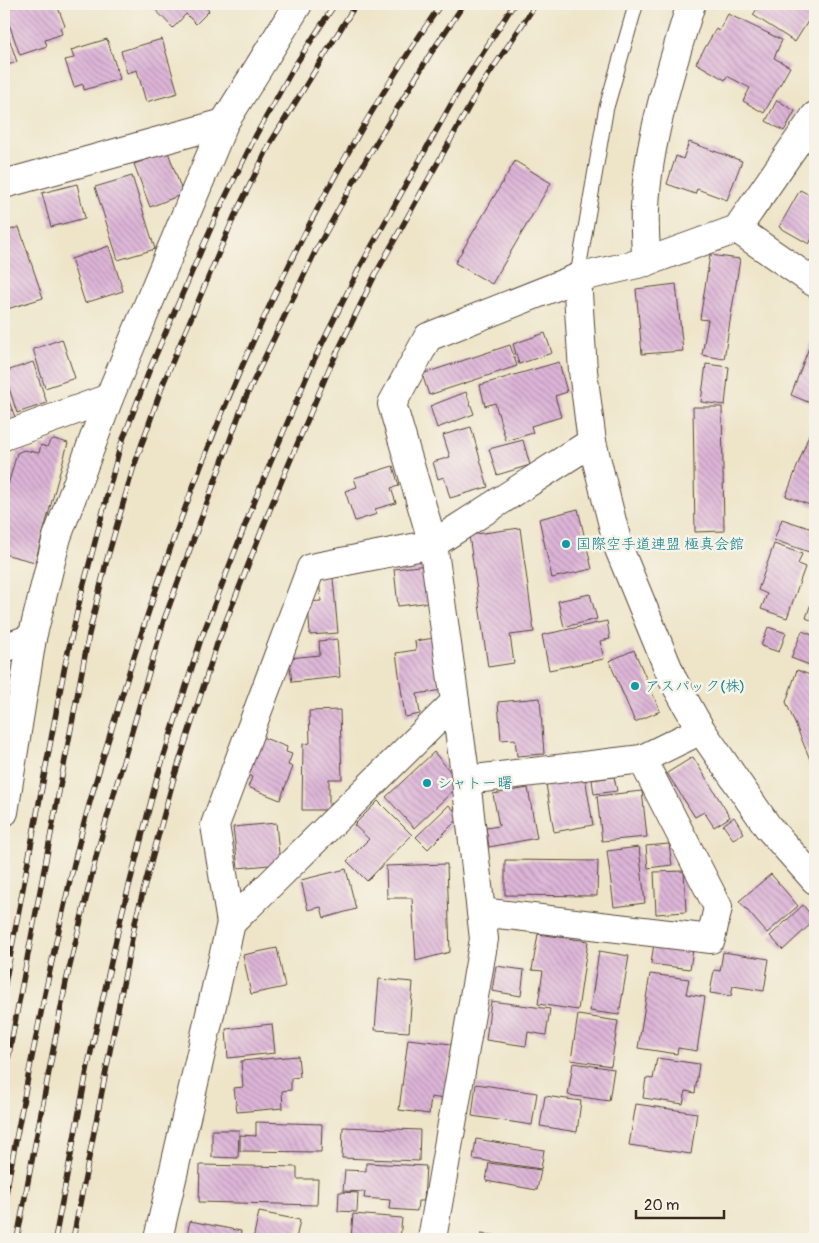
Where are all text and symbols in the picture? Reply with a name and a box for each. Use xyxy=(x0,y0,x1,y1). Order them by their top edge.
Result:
place label: 国際空手道連盟 極真会館 xyxy=(576,535,744,554)
marker: 国際空手道連盟 極真会館 xyxy=(560,538,572,550)
place label: アスパック(株) xyxy=(645,677,745,696)
marker: アスパック(株) xyxy=(629,680,641,692)
place label: シャトー曙 xyxy=(437,774,512,793)
marker: シャトー曙 xyxy=(421,777,433,789)
scale bar xyxy=(636,1188,724,1220)
text: 20 m xyxy=(644,1196,679,1215)

